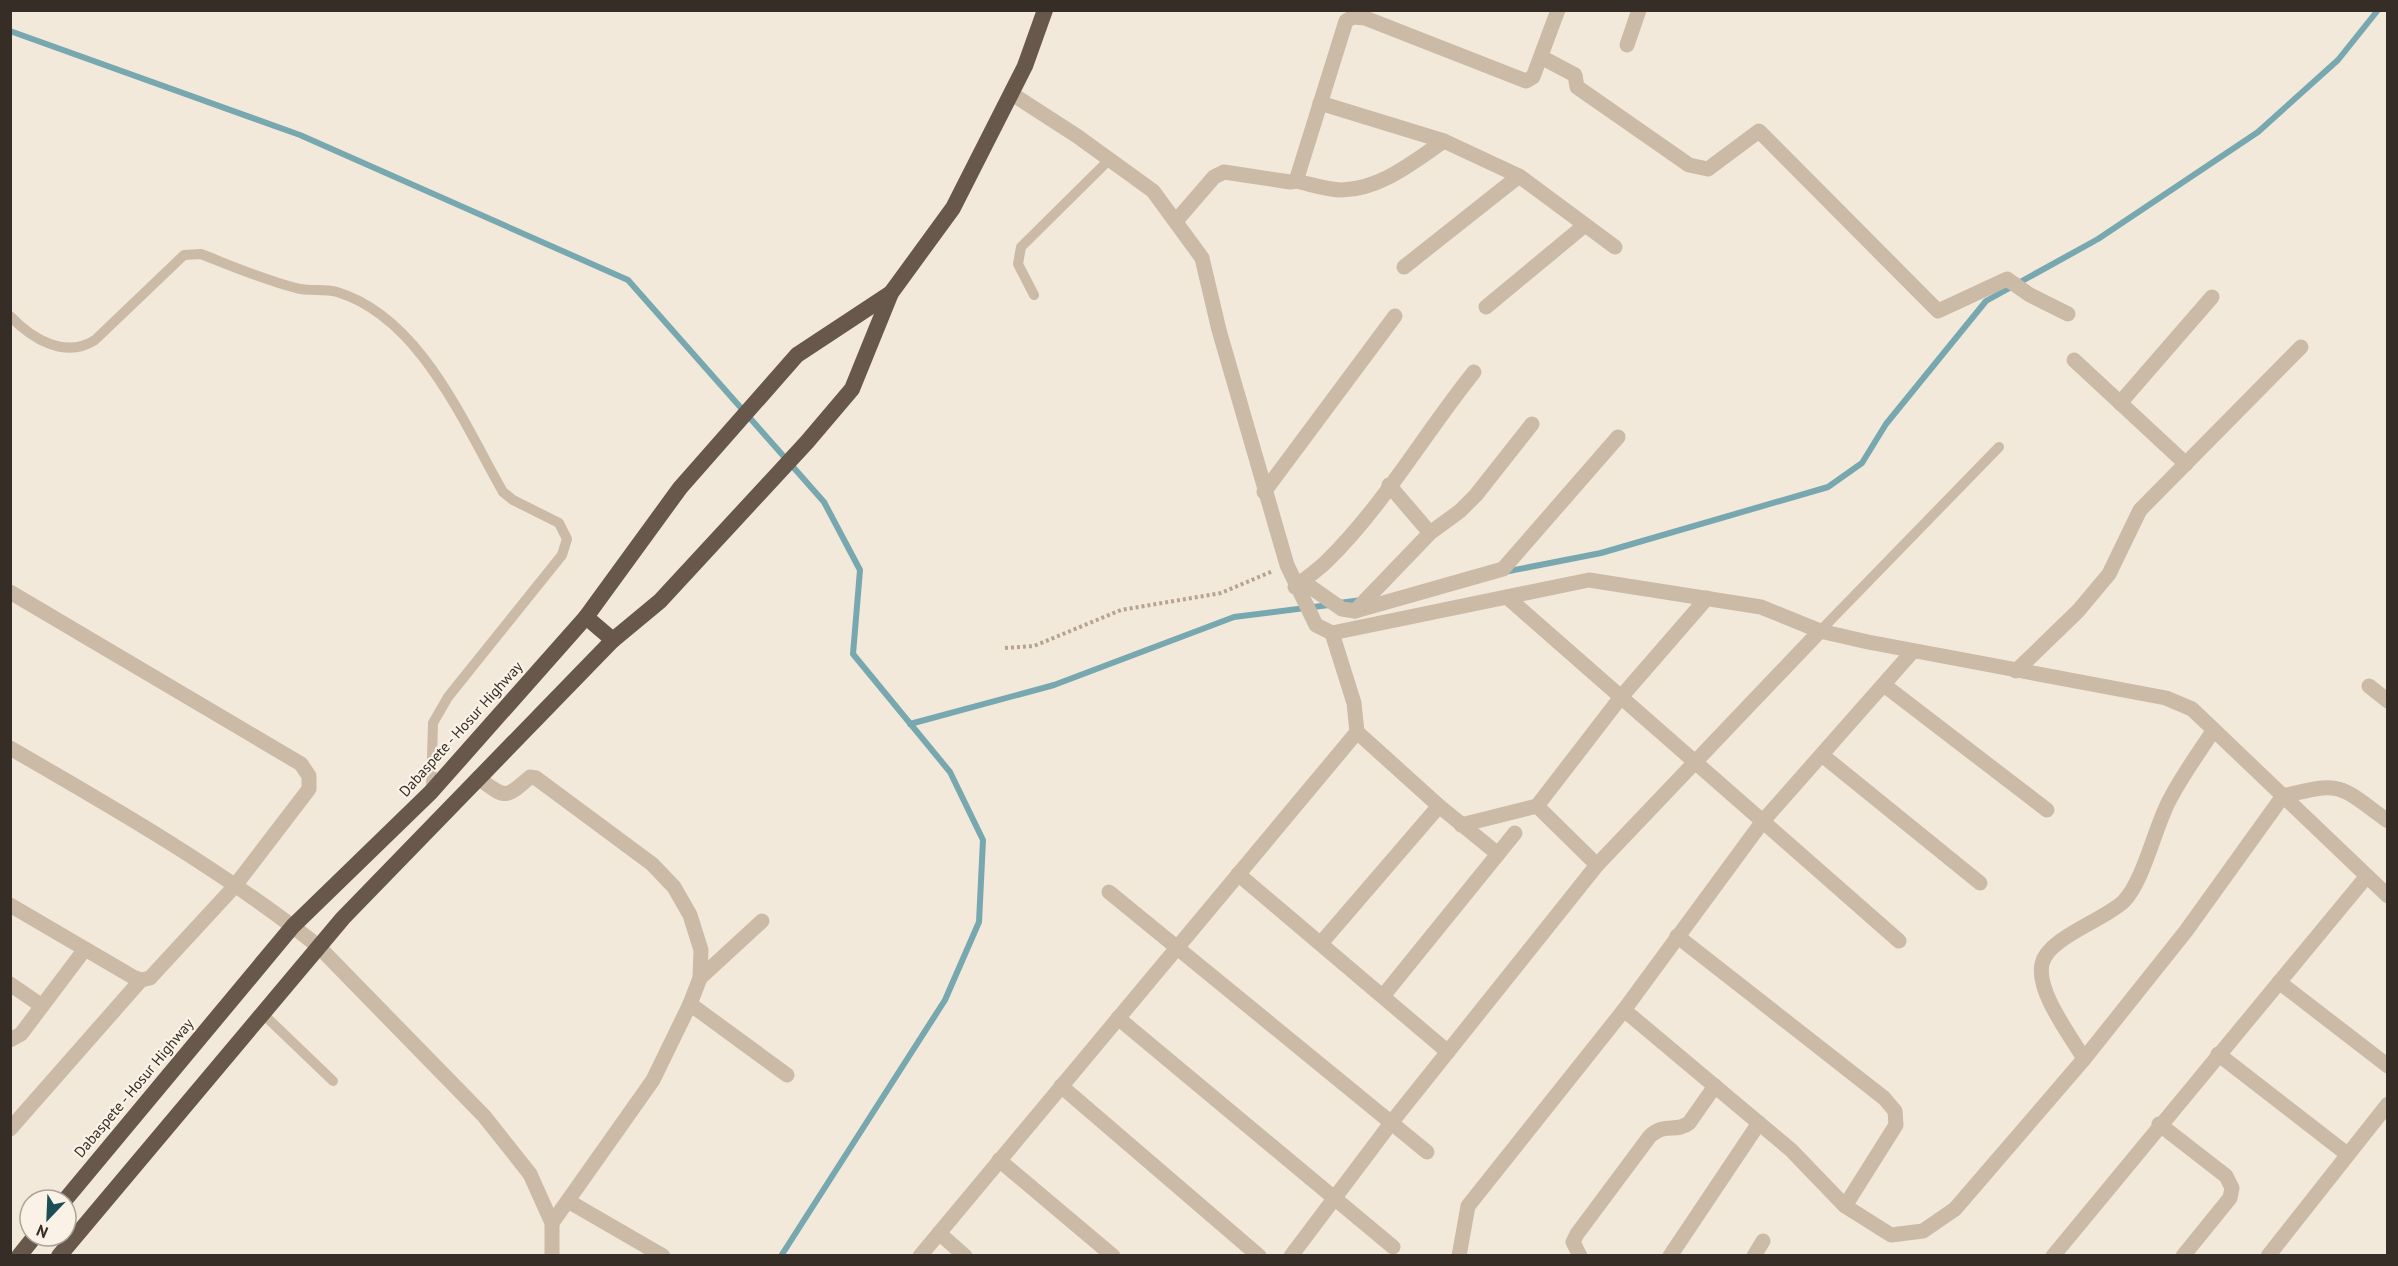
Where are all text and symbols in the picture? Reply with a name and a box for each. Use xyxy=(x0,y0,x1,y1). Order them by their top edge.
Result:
street label: Dabaspete - Hosur Highway xyxy=(395,657,527,800)
street label: Dabaspete - Hosur Highway xyxy=(70,1014,197,1161)
north arrow xyxy=(18,1188,78,1248)
text: N xyxy=(33,1221,51,1243)

